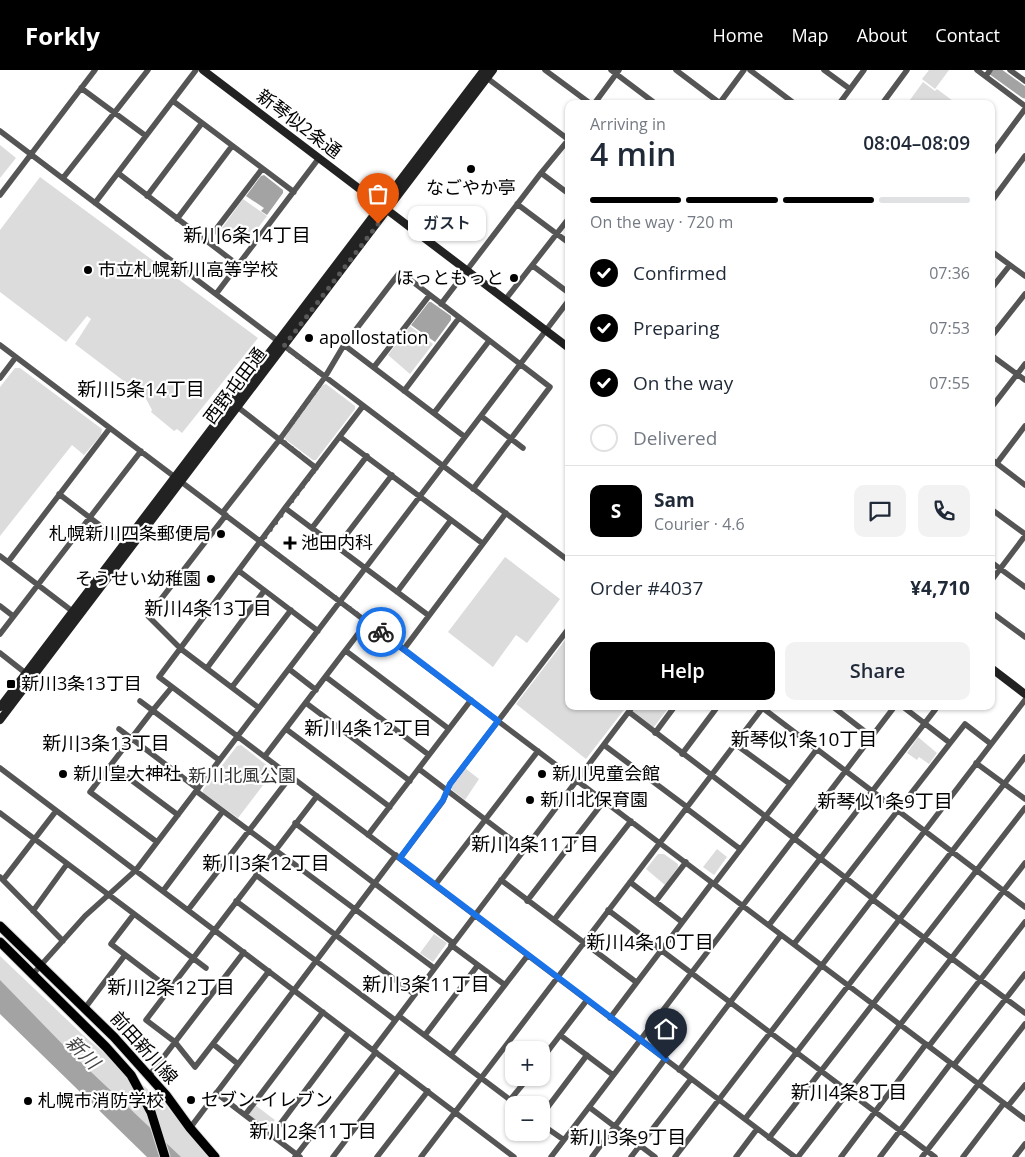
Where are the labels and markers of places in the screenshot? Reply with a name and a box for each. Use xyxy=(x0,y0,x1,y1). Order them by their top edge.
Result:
marker: なごやか亭 xyxy=(465,163,477,175)
pin xyxy=(357,173,399,224)
place label: なごやか亭 xyxy=(426,175,516,199)
callout: ガスト xyxy=(408,206,486,242)
place label: 市立札幌新川高等学校 xyxy=(98,257,278,281)
marker: 市立札幌新川高等学校 xyxy=(82,264,94,276)
place label: ほっともっと xyxy=(396,265,504,289)
marker: ほっともっと xyxy=(508,272,520,284)
place label: apollostation xyxy=(319,325,429,349)
marker: apollostation xyxy=(303,332,315,344)
place label: 札幌新川四条郵便局 xyxy=(49,521,211,545)
marker: 札幌新川四条郵便局 xyxy=(215,528,227,540)
place label: 池田内科 xyxy=(301,530,373,554)
marker: 池田内科 xyxy=(283,536,297,550)
place label: そうせい幼稚園 xyxy=(75,566,201,590)
marker: そうせい幼稚園 xyxy=(205,573,217,585)
place label: 新川3条13丁目 xyxy=(21,671,142,695)
marker: 新川3条13丁目 xyxy=(5,678,17,690)
place label: 新川皇大神社 xyxy=(73,761,181,785)
place label: 新川児童会館 xyxy=(552,761,660,785)
marker: 新川皇大神社 xyxy=(57,768,69,780)
marker: 新川児童会館 xyxy=(536,768,548,780)
place label: 新川北保育園 xyxy=(540,787,648,811)
marker: 新川北保育園 xyxy=(524,794,536,806)
pin xyxy=(645,1008,687,1059)
place label: セブン-イレブン xyxy=(201,1087,333,1111)
place label: 札幌市消防学校 xyxy=(38,1088,164,1112)
marker: セブン-イレブン xyxy=(185,1094,197,1106)
marker: 札幌市消防学校 xyxy=(22,1095,34,1107)

